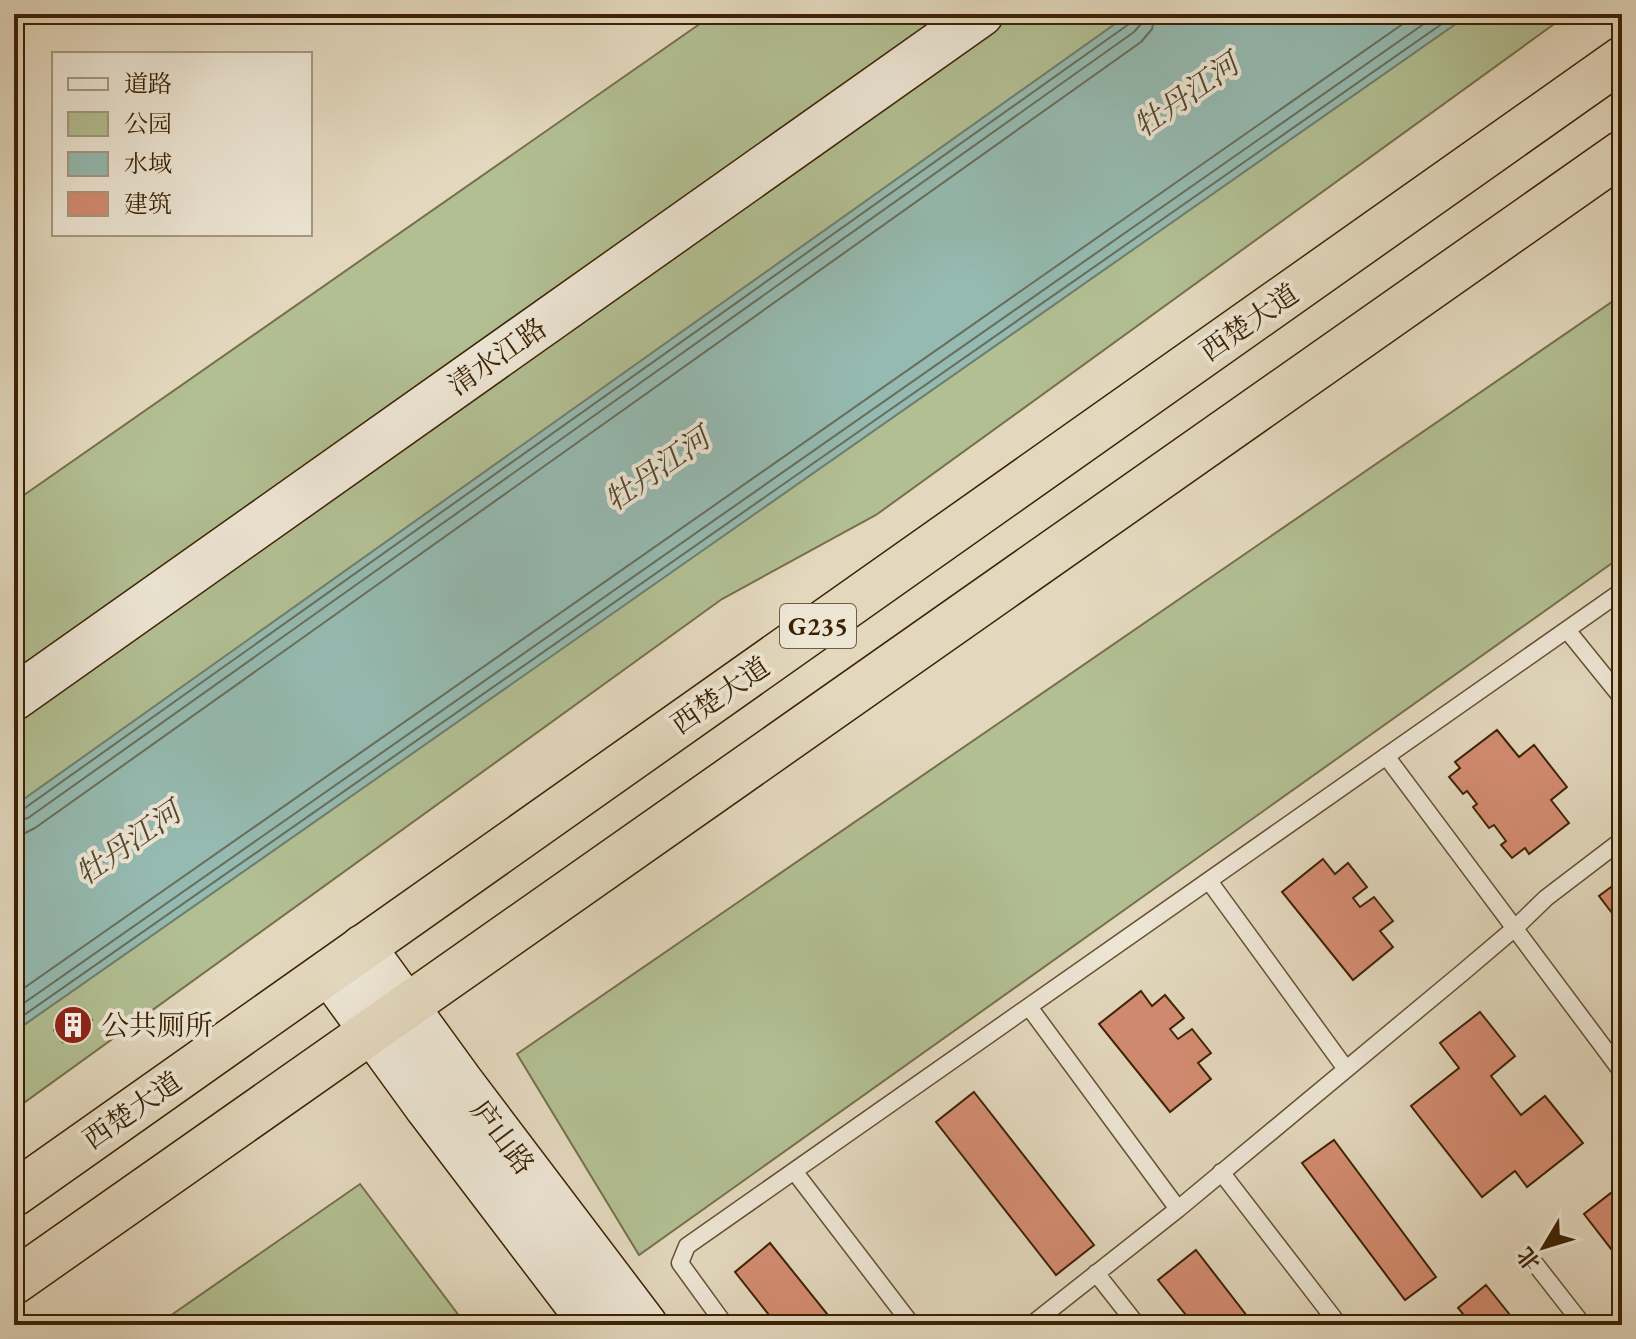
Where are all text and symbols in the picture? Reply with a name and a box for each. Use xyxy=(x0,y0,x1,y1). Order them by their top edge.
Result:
water label: 牡丹江河 xyxy=(1126,42,1250,145)
legend xyxy=(52,52,312,236)
text: 道路 xyxy=(124,68,172,99)
text: 公园 xyxy=(124,108,172,139)
text: 水域 xyxy=(124,148,172,179)
text: 建筑 xyxy=(124,188,172,219)
street label: 西楚大道 xyxy=(1193,275,1305,369)
street label: 清水江路 xyxy=(441,309,553,403)
water label: 牡丹江河 xyxy=(597,416,721,519)
road number: G235 xyxy=(780,604,856,648)
street label: 西楚大道 xyxy=(664,648,776,742)
water label: 牡丹江河 xyxy=(68,790,192,893)
building icon: 公共厕所 xyxy=(52,1004,94,1046)
place label: 公共厕所 xyxy=(101,1007,213,1043)
street label: 西楚大道 xyxy=(76,1063,188,1157)
street label: 庐山路 xyxy=(463,1093,543,1181)
north arrow xyxy=(1504,1207,1584,1287)
text: 北 xyxy=(1510,1241,1547,1277)

